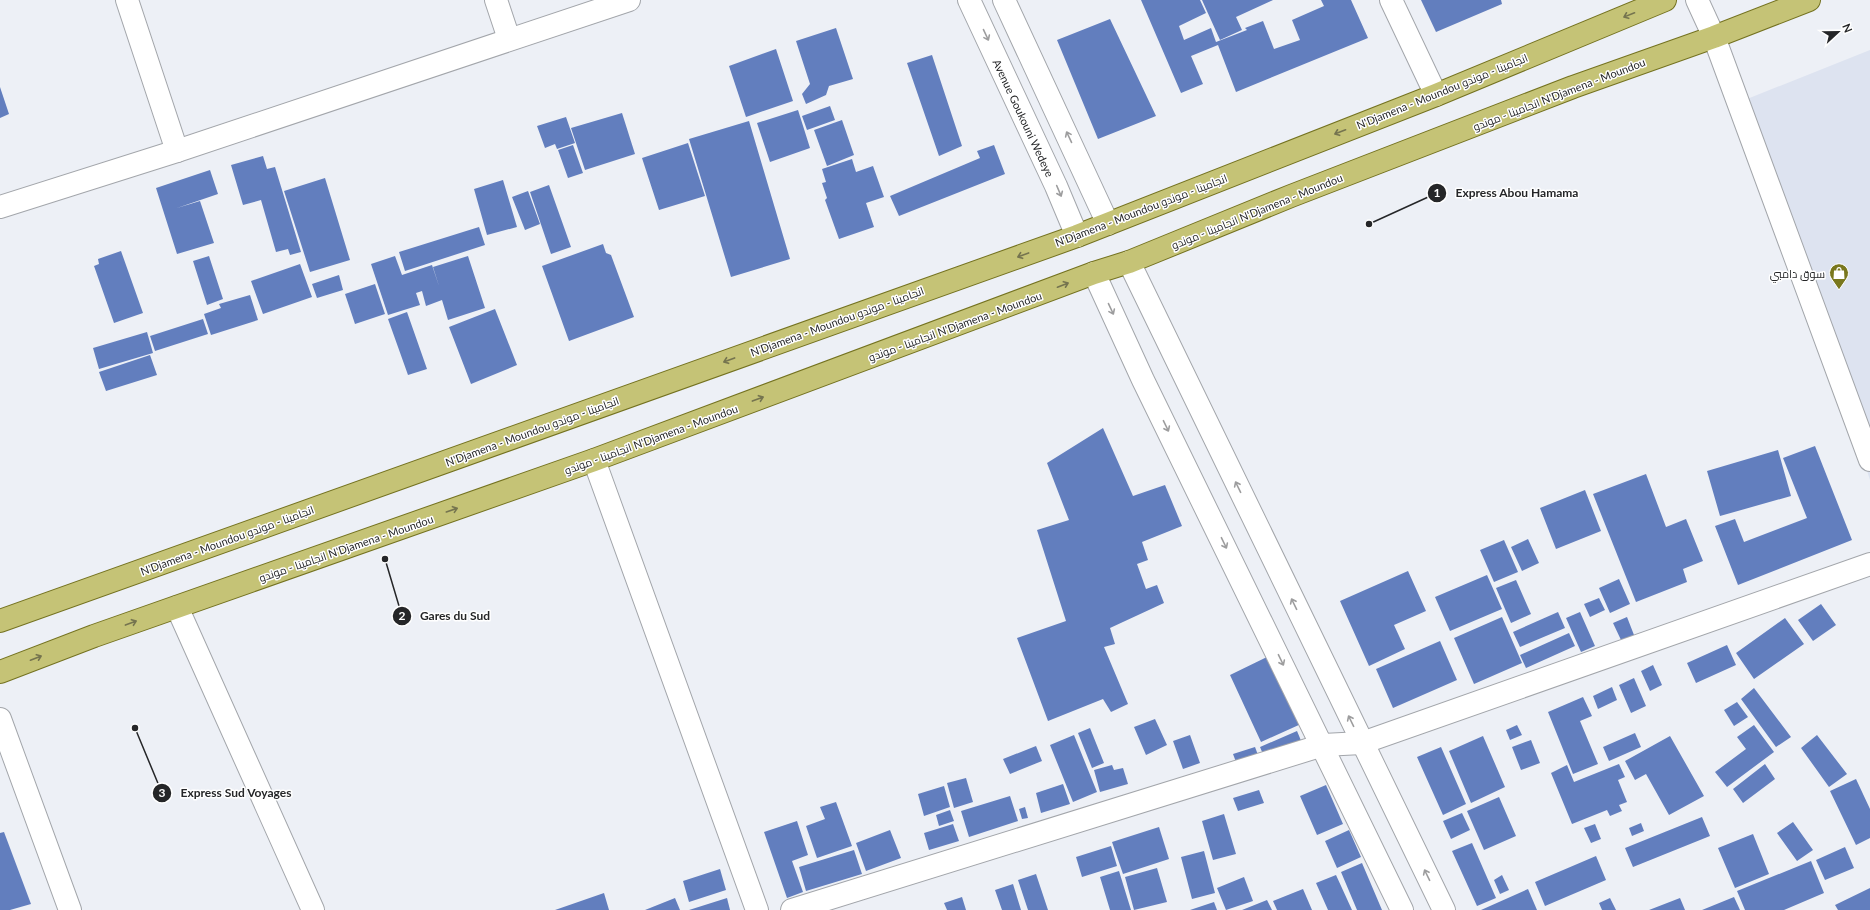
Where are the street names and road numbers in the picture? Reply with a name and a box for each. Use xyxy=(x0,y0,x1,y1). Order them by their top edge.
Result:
street label: N'Djamena - Moundou انجامينا - موندو xyxy=(1354,51,1530,132)
street label: انجامينا - موندو N'Djamena - Moundou xyxy=(1471,55,1647,134)
street label: Avenue Goukouni Wedeye xyxy=(991,57,1057,179)
street label: N'Djamena - Moundou انجامينا - موندو xyxy=(1053,171,1229,250)
street label: انجامينا - موندو N'Djamena - Moundou xyxy=(1169,171,1345,252)
street label: N'Djamena - Moundou انجامينا - موندو xyxy=(749,283,926,359)
street label: انجامينا - موندو N'Djamena - Moundou xyxy=(867,288,1044,364)
street label: N'Djamena - Moundou انجامينا - موندو xyxy=(444,393,621,469)
street label: انجامينا - موندو N'Djamena - Moundou xyxy=(563,401,740,477)
street label: N'Djamena - Moundou انجامينا - موندو xyxy=(139,502,316,578)
street label: انجامينا - موندو N'Djamena - Moundou xyxy=(257,512,435,585)

